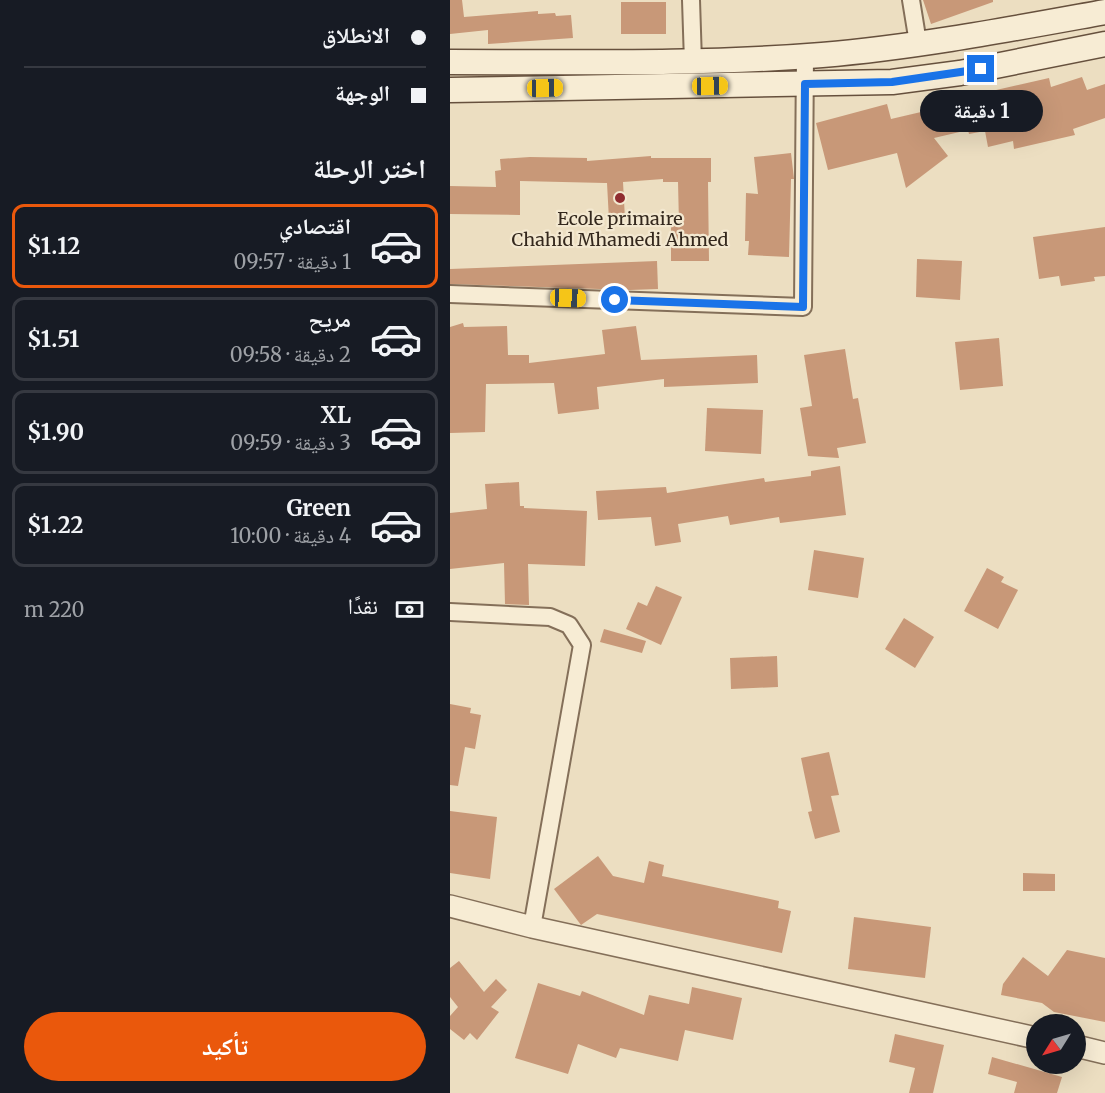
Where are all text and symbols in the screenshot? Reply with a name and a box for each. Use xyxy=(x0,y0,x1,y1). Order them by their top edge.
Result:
text: الانطلاق xyxy=(322,21,390,49)
route end xyxy=(967,55,994,82)
car xyxy=(692,77,728,95)
text: الوجهة xyxy=(335,79,390,107)
car xyxy=(527,79,563,97)
callout: 1 دقيقة xyxy=(920,90,1042,132)
text: 1 دقيقة xyxy=(953,98,1010,123)
text: اختر الرحلة xyxy=(313,151,426,185)
marker: Ecole primaire Chahid Mhamedi Ahmed xyxy=(613,191,627,205)
place label: Ecole primaire Chahid Mhamedi Ahmed xyxy=(512,207,729,251)
text: اقتصادي xyxy=(279,212,351,240)
icon: car xyxy=(369,219,423,273)
text: $1.12 xyxy=(27,232,80,260)
text: 1 دقيقة · 09:57 xyxy=(234,249,351,274)
route start xyxy=(601,286,628,313)
car xyxy=(550,288,586,308)
text: مريح xyxy=(308,305,351,333)
icon: car xyxy=(369,312,423,366)
text: $1.51 xyxy=(27,325,79,353)
text: 2 دقيقة · 09:58 xyxy=(230,342,351,367)
text: XL xyxy=(321,401,351,429)
icon: car xyxy=(369,405,423,459)
text: $1.90 xyxy=(27,418,84,446)
text: 3 دقيقة · 09:59 xyxy=(230,430,351,455)
text: Green xyxy=(287,494,351,522)
icon: car xyxy=(369,498,423,552)
text: $1.22 xyxy=(27,511,83,539)
text: 4 دقيقة · 10:00 xyxy=(230,523,351,548)
text: نقدًا xyxy=(348,592,378,620)
icon: cash xyxy=(393,593,426,626)
text: 220 m xyxy=(24,597,85,622)
button: تأكيد xyxy=(24,1012,426,1081)
north arrow xyxy=(1026,1014,1086,1074)
map controls xyxy=(1026,1014,1086,1074)

